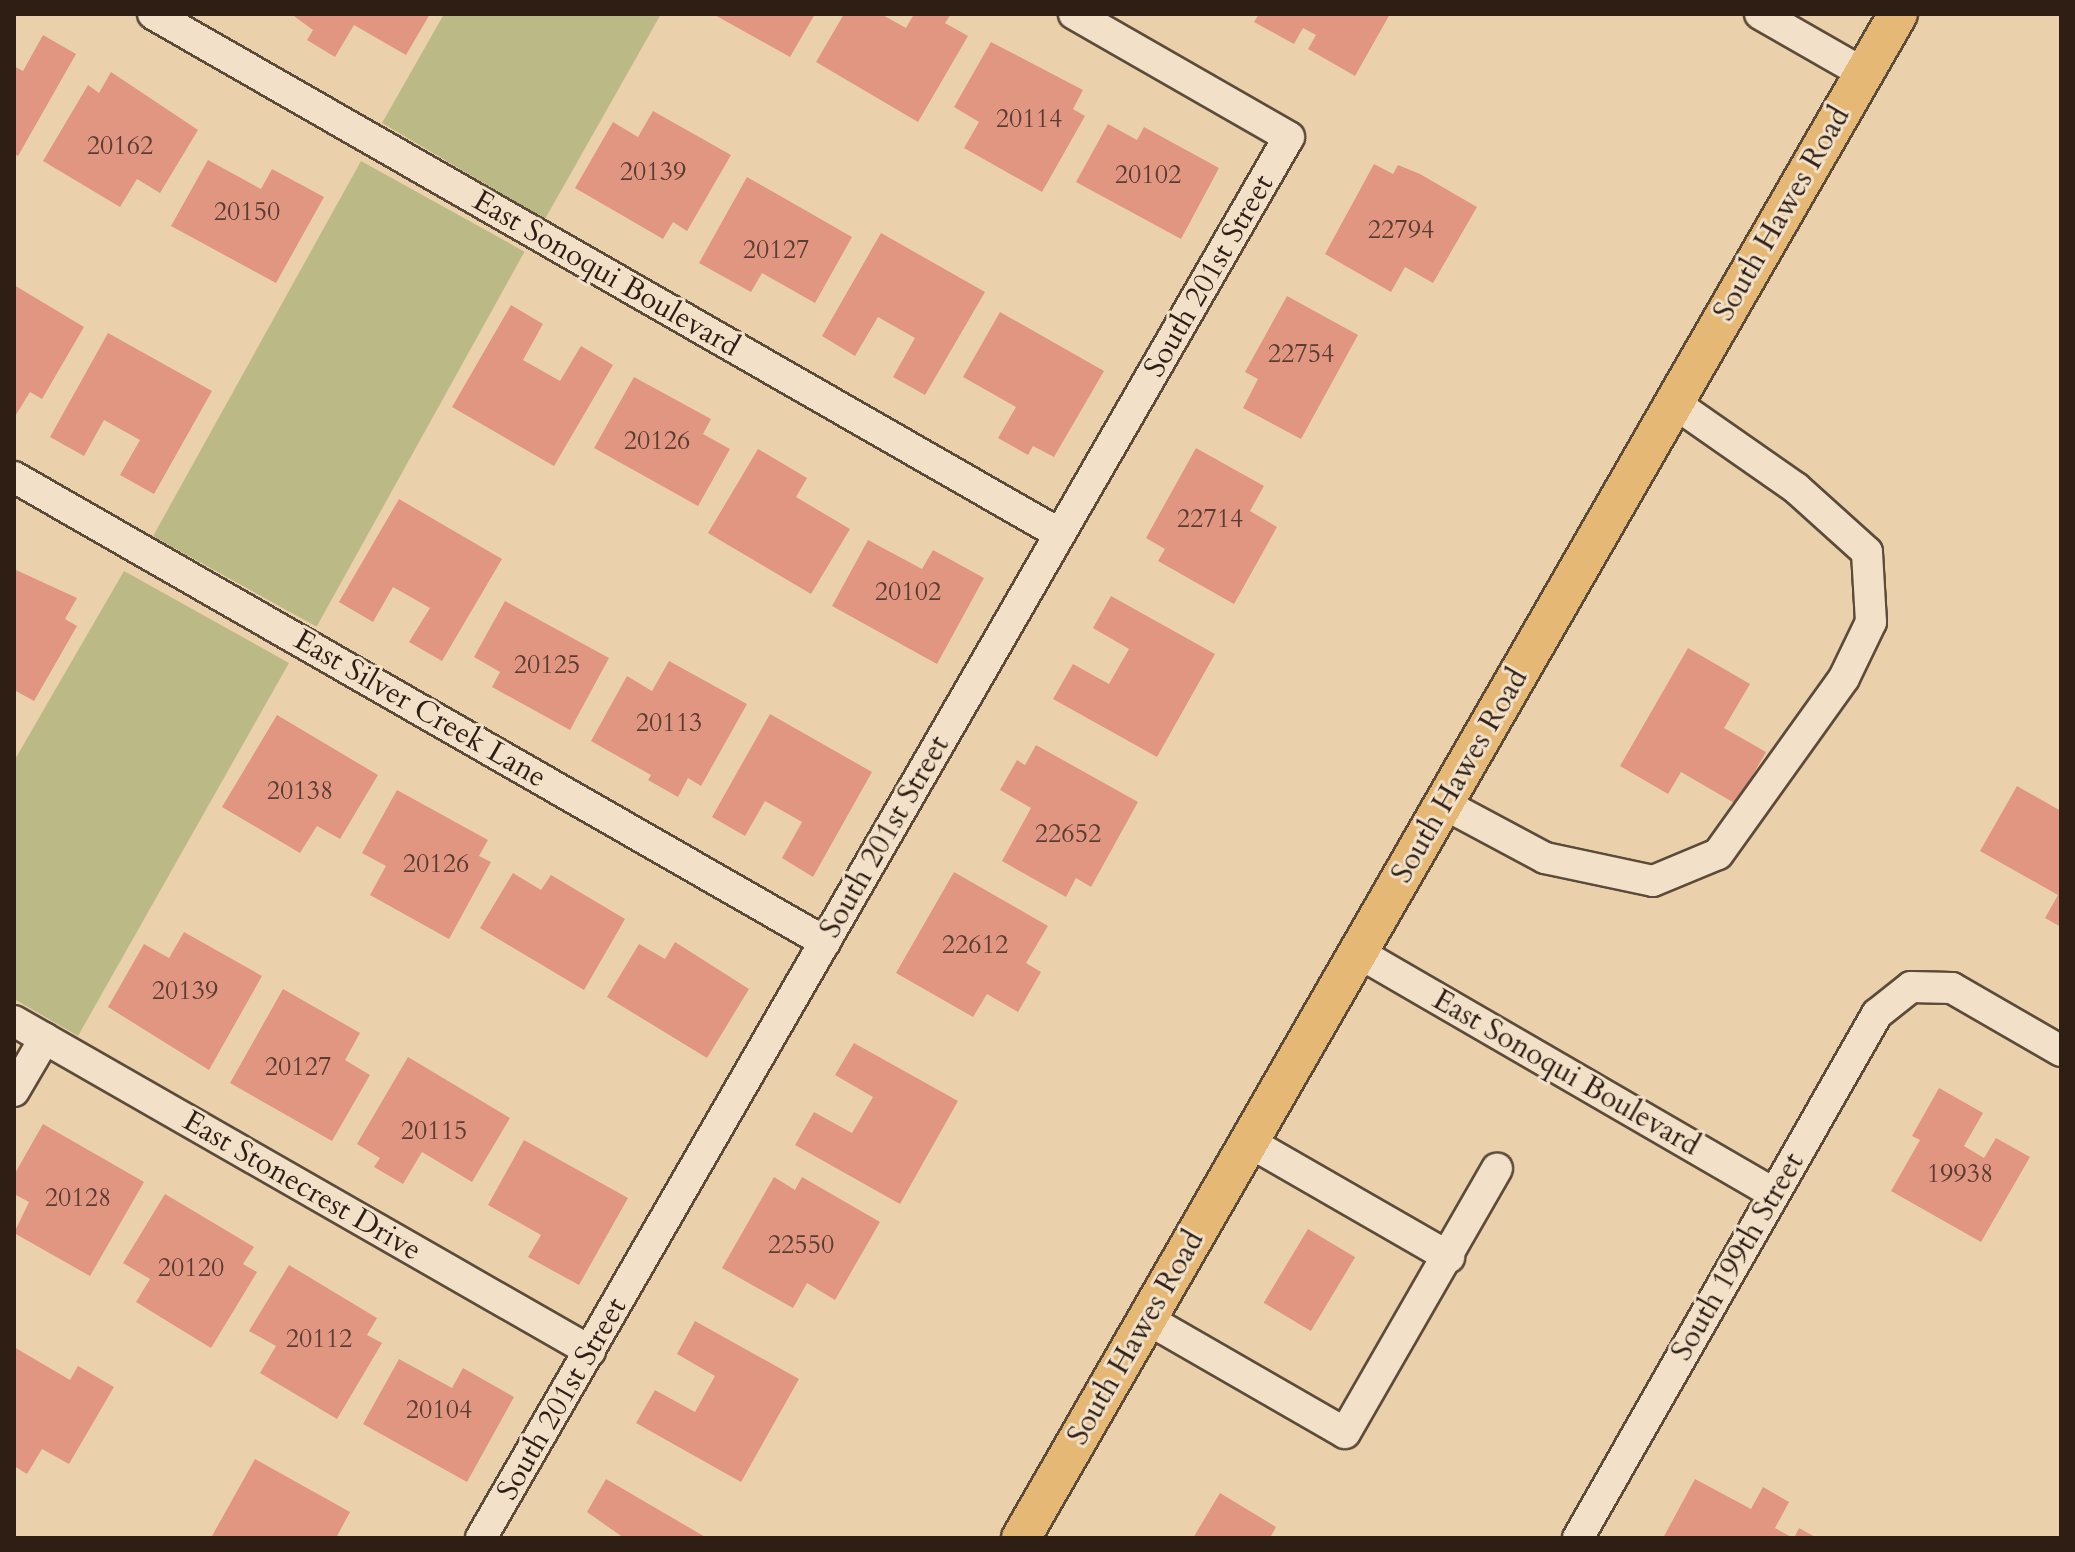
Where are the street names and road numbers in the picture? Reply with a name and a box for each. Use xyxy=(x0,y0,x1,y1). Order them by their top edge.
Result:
street label: South Hawes Road xyxy=(1706,100,1858,328)
street label: South 201st Street xyxy=(1137,168,1281,384)
street label: East Sonoqui Boulevard xyxy=(466,183,746,365)
street label: East Silver Creek Lane xyxy=(288,622,552,796)
street label: South Hawes Road xyxy=(1384,662,1536,890)
street label: South 201st Street xyxy=(813,729,957,945)
street label: East Sonoqui Boulevard xyxy=(1426,982,1706,1164)
street label: East Stonecrest Drive xyxy=(177,1103,427,1269)
street label: South 199th Street xyxy=(1664,1147,1812,1367)
street label: South Hawes Road xyxy=(1060,1224,1212,1452)
street label: South 201st Street xyxy=(490,1291,634,1507)

